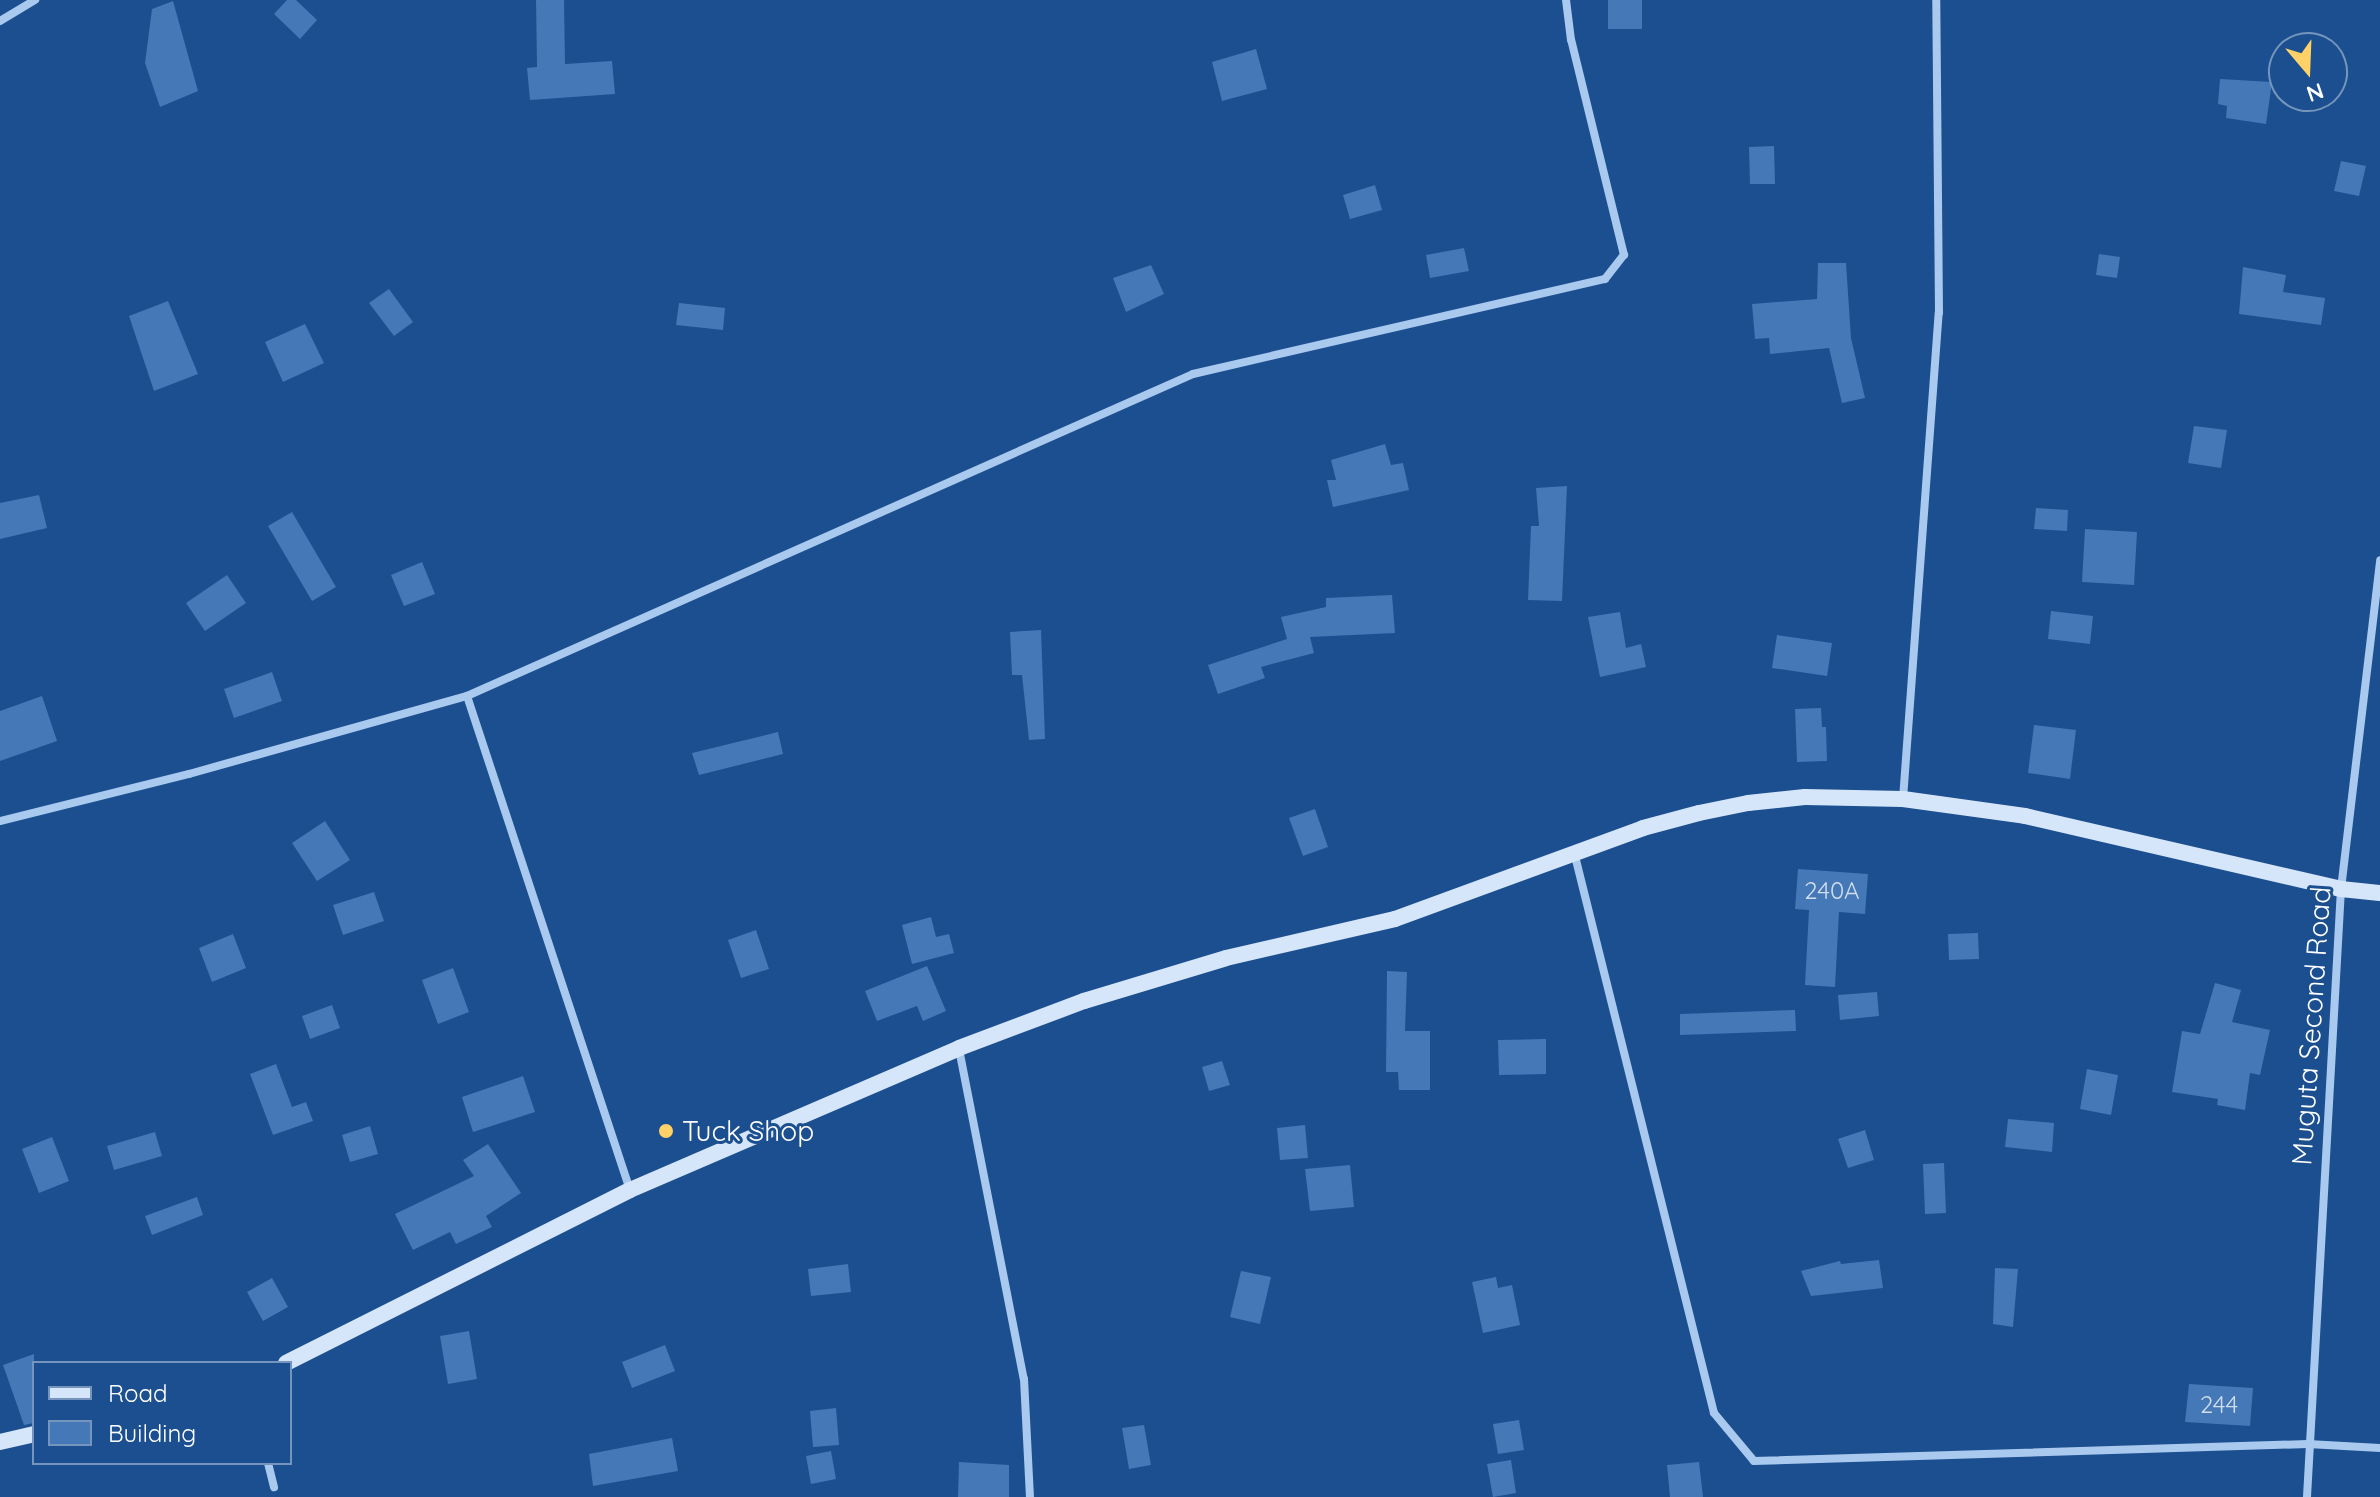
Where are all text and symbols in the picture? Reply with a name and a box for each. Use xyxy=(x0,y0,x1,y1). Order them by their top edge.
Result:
north arrow xyxy=(2268,32,2348,112)
text: N xyxy=(2303,77,2327,109)
house number: 240A xyxy=(1804,877,1860,905)
street label: Muguta Second Road xyxy=(2284,886,2338,1166)
place label: Tuck Shop xyxy=(682,1114,814,1148)
marker: Tuck Shop xyxy=(657,1122,675,1140)
legend xyxy=(32,1361,292,1465)
text: Road xyxy=(108,1378,168,1408)
house number: 244 xyxy=(2200,1391,2238,1419)
text: Building xyxy=(108,1418,196,1448)

